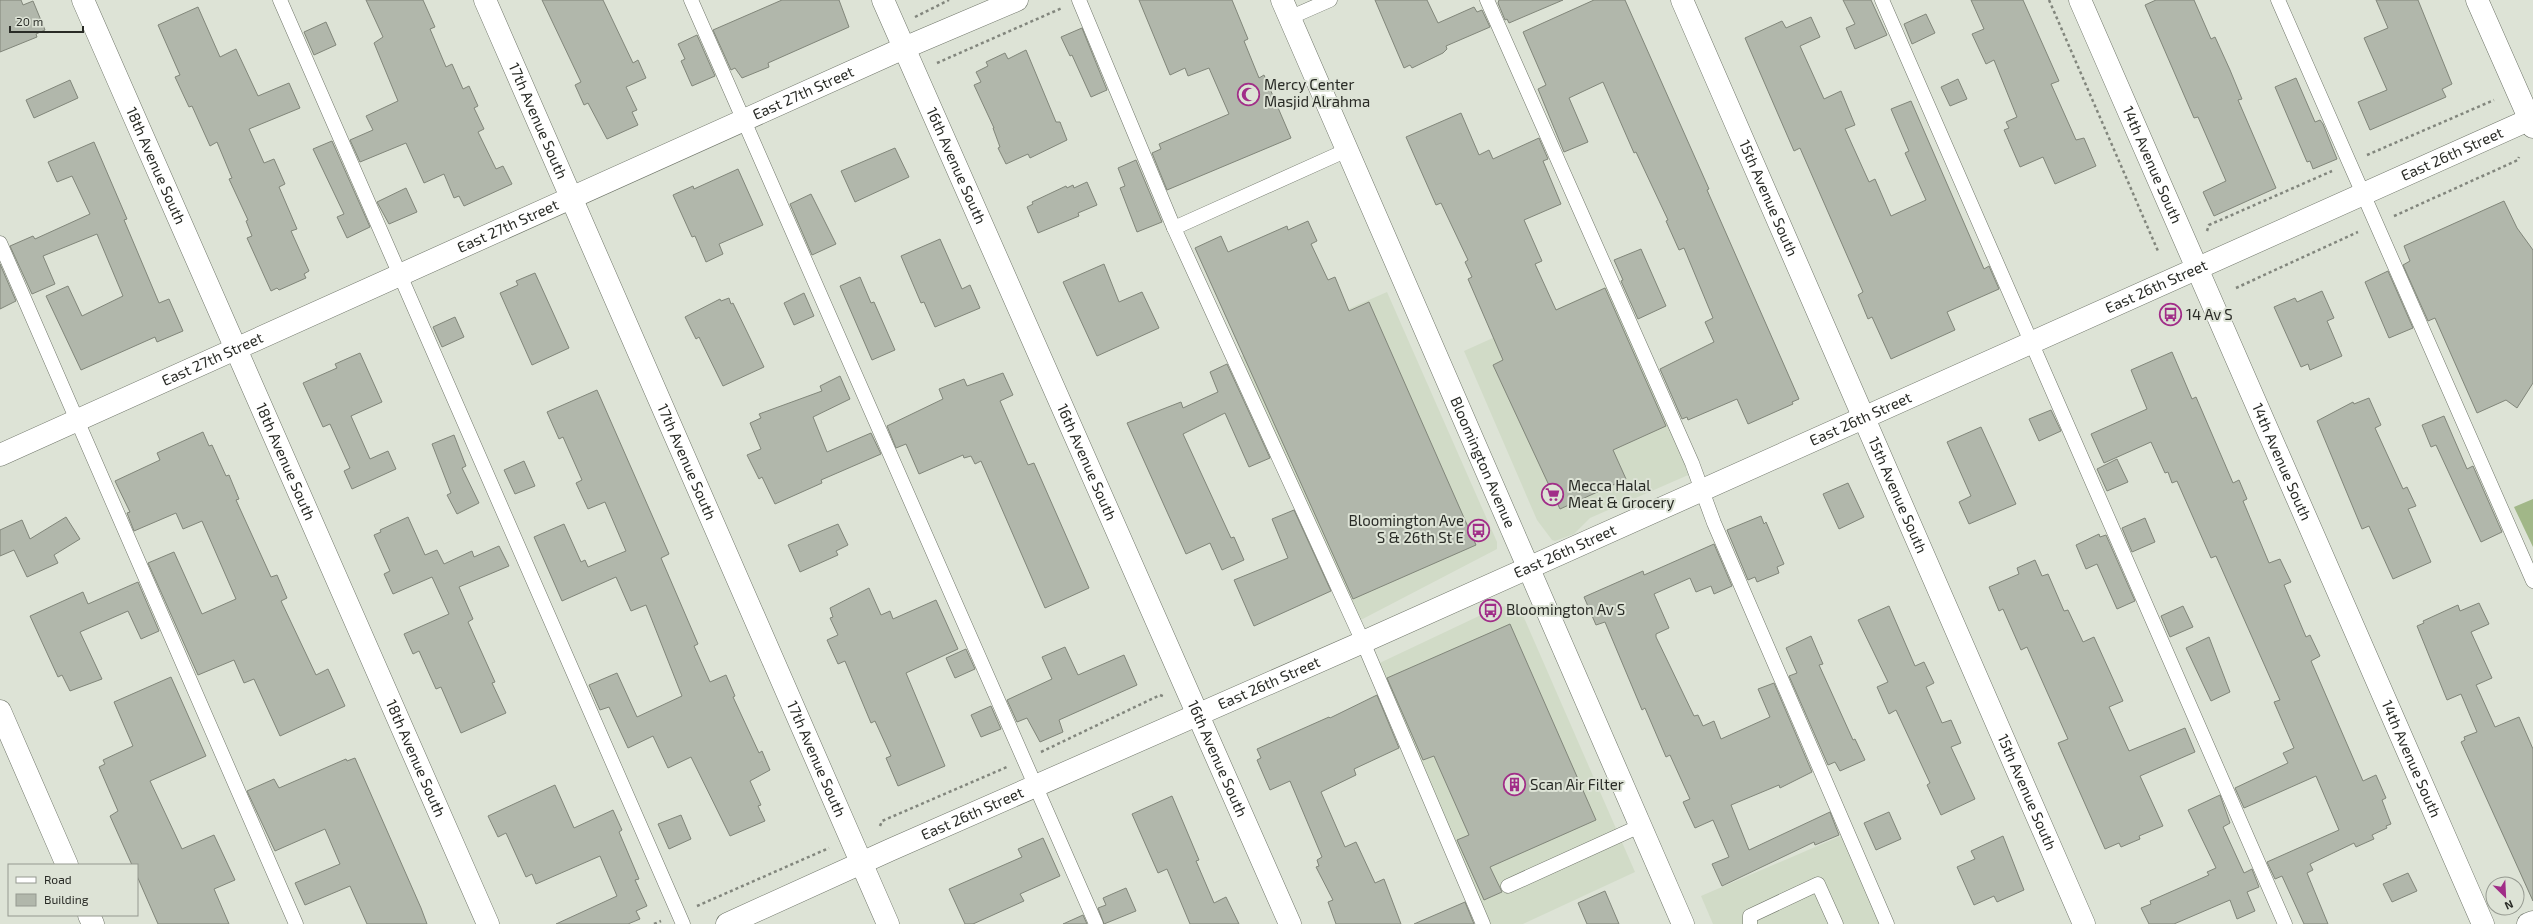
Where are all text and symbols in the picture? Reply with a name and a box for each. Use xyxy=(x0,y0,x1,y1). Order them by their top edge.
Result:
scale bar xyxy=(10,8,83,34)
text: 20 m xyxy=(16,14,43,28)
street label: 17th Avenue South xyxy=(506,60,572,181)
street label: East 27th Street xyxy=(750,62,857,123)
place label: Mercy Center Masjid Alrahma xyxy=(1264,75,1370,111)
mosque icon: Mercy Center Masjid Alrahma xyxy=(1235,81,1261,107)
street label: 14th Avenue South xyxy=(2119,103,2186,226)
street label: 18th Avenue South xyxy=(123,104,190,227)
street label: 16th Avenue South xyxy=(923,104,990,226)
street label: East 26th Street xyxy=(2398,123,2506,184)
street label: 15th Avenue South xyxy=(1736,137,1802,259)
street label: East 27th Street xyxy=(454,195,561,256)
street label: East 26th Street xyxy=(2102,255,2210,316)
bus stop icon: 14 Av S xyxy=(2157,302,2183,328)
place label: 14 Av S xyxy=(2186,305,2233,323)
street label: East 27th Street xyxy=(159,328,266,389)
street label: East 26th Street xyxy=(1806,387,1914,449)
street label: Bloomington Avenue xyxy=(1447,394,1520,530)
street label: 18th Avenue South xyxy=(253,400,320,523)
street label: 14th Avenue South xyxy=(2249,400,2316,523)
street label: 17th Avenue South xyxy=(654,401,721,522)
street label: 16th Avenue South xyxy=(1054,401,1121,523)
street label: 15th Avenue South xyxy=(1865,434,1932,556)
place label: Mecca Halal Meat & Grocery xyxy=(1568,476,1674,511)
supermarket icon: Mecca Halal Meat & Grocery xyxy=(1539,482,1565,508)
place label: Bloomington Ave S & 26th St E xyxy=(1348,511,1464,546)
bus stop icon: Bloomington Ave S & 26th St E xyxy=(1466,517,1492,543)
street label: East 26th Street xyxy=(1511,520,1619,581)
bus stop icon: Bloomington Av S xyxy=(1477,597,1503,623)
place label: Bloomington Av S xyxy=(1506,600,1625,618)
street label: East 26th Street xyxy=(1215,652,1323,713)
street label: 18th Avenue South xyxy=(383,697,450,819)
street label: 16th Avenue South xyxy=(1185,697,1252,819)
street label: 14th Avenue South xyxy=(2378,697,2445,820)
street label: 17th Avenue South xyxy=(784,698,850,819)
street label: 15th Avenue South xyxy=(1994,731,2061,853)
building icon: Scan Air Filter xyxy=(1501,772,1527,798)
place label: Scan Air Filter xyxy=(1530,775,1624,793)
street label: East 26th Street xyxy=(918,782,1026,843)
legend xyxy=(8,864,138,916)
text: Road xyxy=(44,872,72,886)
north arrow xyxy=(2485,876,2525,916)
text: Building xyxy=(44,892,89,906)
text: N xyxy=(2503,898,2516,913)

